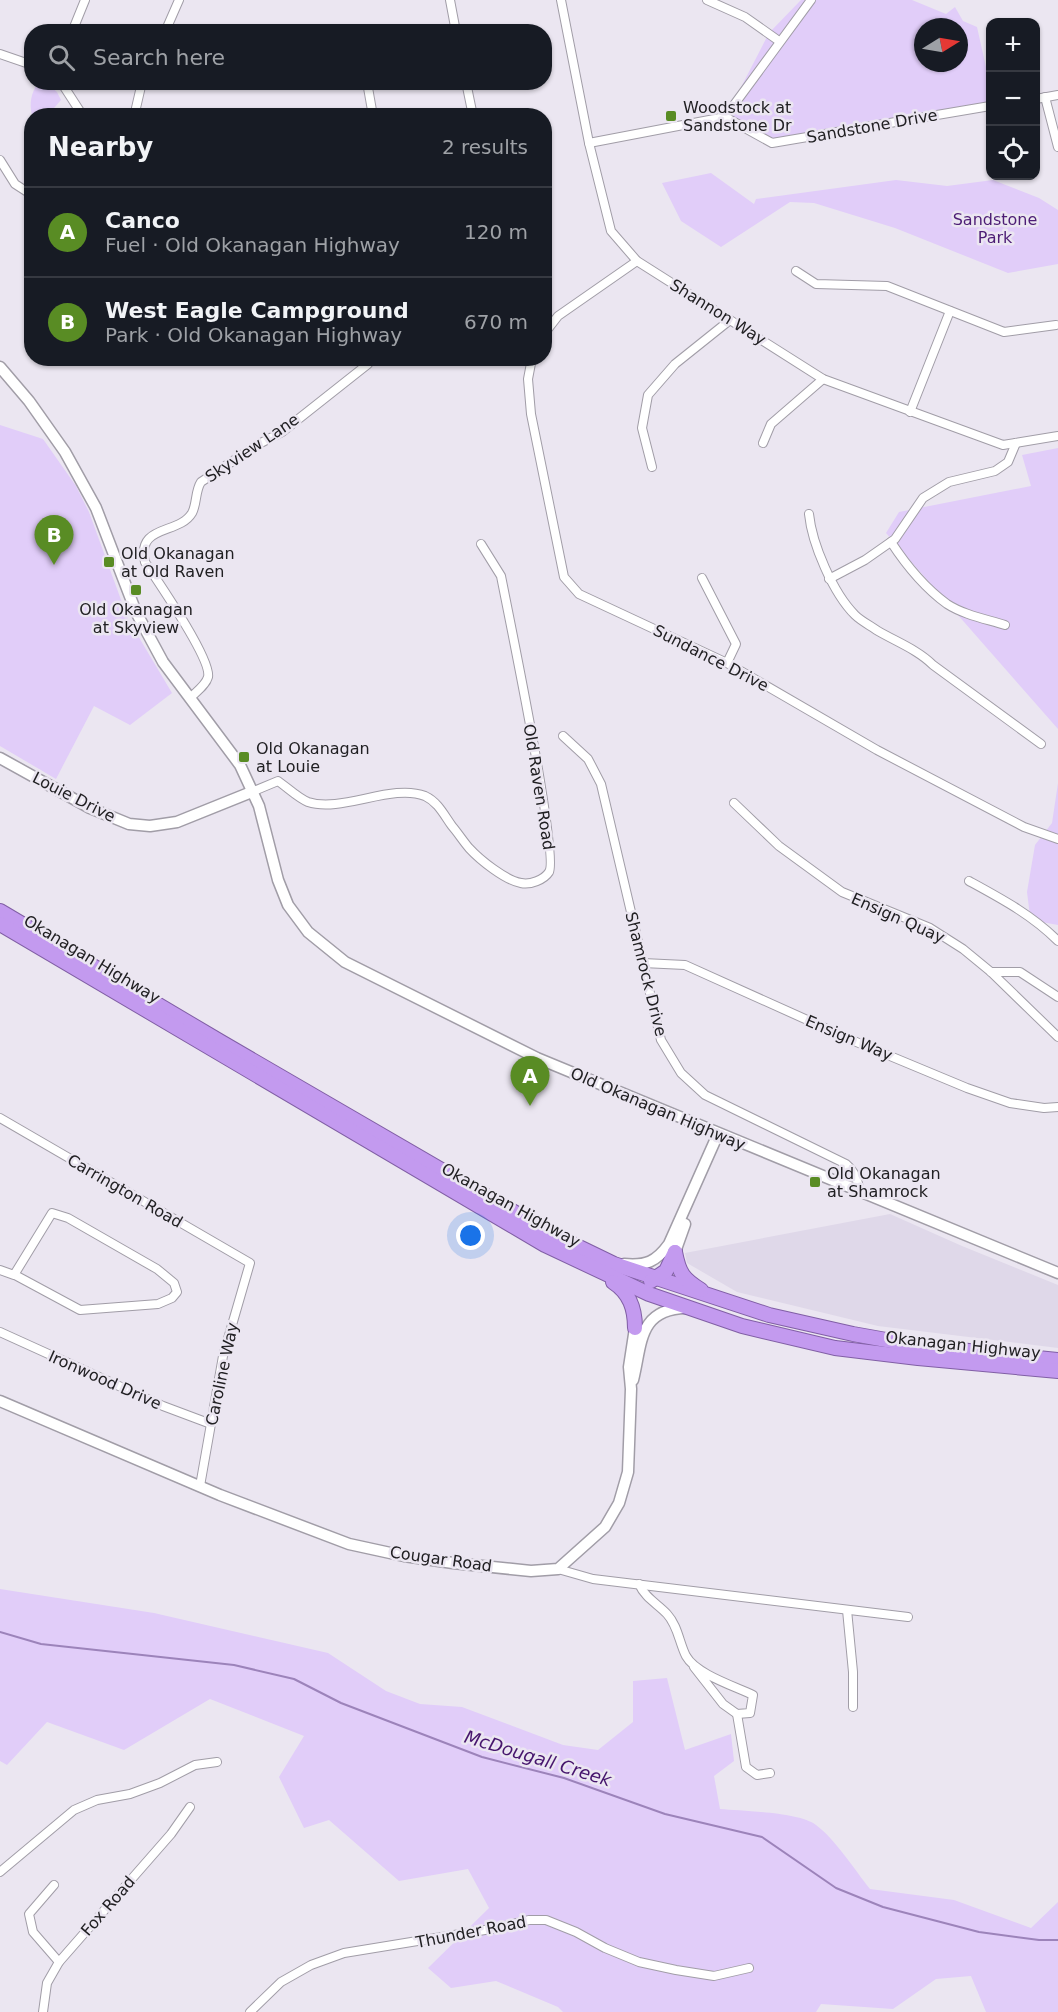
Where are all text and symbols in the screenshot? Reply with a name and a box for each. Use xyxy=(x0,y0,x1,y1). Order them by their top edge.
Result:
north arrow xyxy=(914,18,968,72)
map controls xyxy=(986,18,1040,180)
button: + xyxy=(986,18,1040,72)
search box xyxy=(24,24,552,90)
icon: search xyxy=(45,41,78,74)
text: Search here xyxy=(93,45,225,70)
button: − xyxy=(986,72,1040,126)
place label: Woodstock at Sandstone Dr xyxy=(683,98,792,135)
street label: Sandstone Drive xyxy=(805,105,939,147)
marker: Woodstock at Sandstone Dr xyxy=(664,109,678,123)
button: locate xyxy=(986,126,1040,180)
text: Nearby xyxy=(48,132,153,162)
text: 2 results xyxy=(442,135,528,159)
text: Canco xyxy=(105,208,180,233)
park label: Sandstone Park xyxy=(953,210,1037,247)
text: A xyxy=(60,220,75,244)
text: 120 m xyxy=(464,220,528,244)
text: Fuel · Old Okanagan Highway xyxy=(105,233,400,257)
street label: Shannon Way xyxy=(667,275,769,349)
text: West Eagle Campground xyxy=(105,298,409,323)
text: B xyxy=(60,310,75,334)
text: 670 m xyxy=(464,310,528,334)
text: Park · Old Okanagan Highway xyxy=(105,323,402,347)
street label: Skyview Lane xyxy=(202,410,302,486)
pin: B xyxy=(34,516,74,565)
place label: Old Okanagan at Old Raven xyxy=(121,544,235,581)
marker: Old Okanagan at Old Raven xyxy=(102,555,116,569)
marker: Old Okanagan at Skyview xyxy=(129,583,143,597)
place label: Old Okanagan at Skyview xyxy=(79,600,193,637)
street label: Sundance Drive xyxy=(650,621,772,695)
street label: Old Raven Road xyxy=(520,723,558,851)
place label: Old Okanagan at Louie xyxy=(256,739,370,776)
marker: Old Okanagan at Louie xyxy=(237,750,251,764)
street label: Louie Drive xyxy=(29,768,119,826)
street label: Ensign Quay xyxy=(848,889,948,947)
street label: Shamrock Drive xyxy=(621,910,671,1038)
street label: Okanagan Highway xyxy=(20,911,164,1007)
street label: Ensign Way xyxy=(803,1011,895,1065)
pin: A xyxy=(510,1056,550,1106)
street label: Old Okanagan Highway xyxy=(568,1064,748,1154)
street label: Carrington Road xyxy=(64,1150,186,1232)
street label: Okanagan Highway xyxy=(438,1159,584,1251)
place label: Old Okanagan at Shamrock xyxy=(827,1164,941,1201)
marker: Old Okanagan at Shamrock xyxy=(808,1175,822,1189)
your location xyxy=(456,1221,485,1250)
street label: Caroline Way xyxy=(202,1321,242,1427)
street label: Okanagan Highway xyxy=(885,1327,1041,1363)
street label: Ironwood Drive xyxy=(46,1347,164,1413)
street label: Cougar Road xyxy=(389,1542,493,1576)
water label: McDougall Creek xyxy=(462,1726,615,1791)
street label: Fox Road xyxy=(77,1872,139,1940)
street label: Thunder Road xyxy=(413,1912,528,1952)

